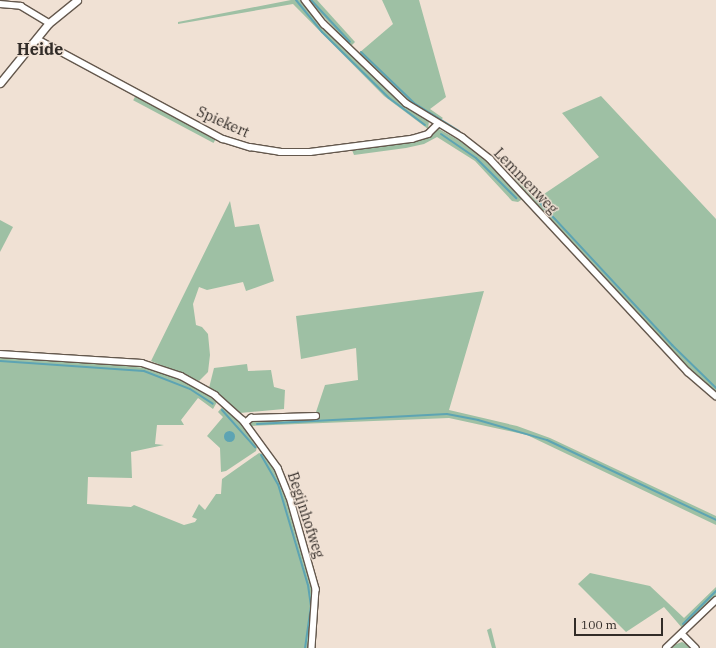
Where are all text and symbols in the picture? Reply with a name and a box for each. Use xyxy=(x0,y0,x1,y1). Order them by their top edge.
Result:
district label: Heide xyxy=(17,39,63,59)
street label: Spiekert xyxy=(194,103,252,141)
street label: Lemmenweg xyxy=(491,145,561,217)
street label: Begijnhofweg xyxy=(284,470,328,560)
scale bar xyxy=(576,610,665,636)
text: 100 m xyxy=(581,617,617,632)

